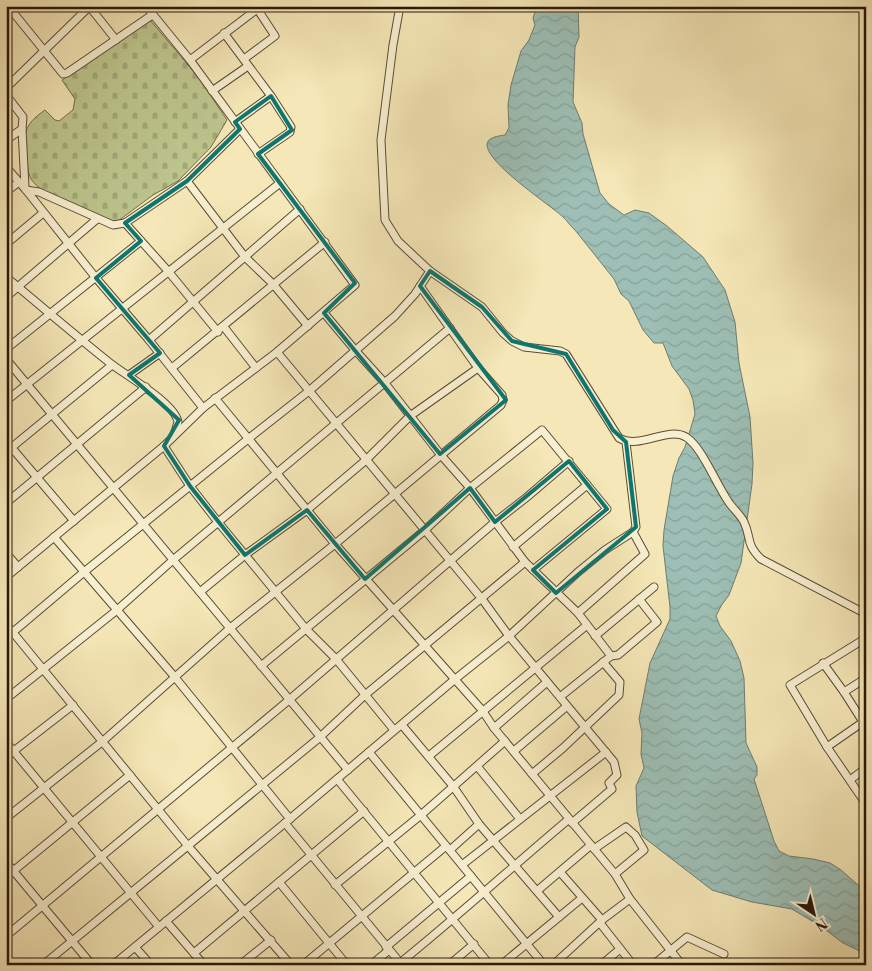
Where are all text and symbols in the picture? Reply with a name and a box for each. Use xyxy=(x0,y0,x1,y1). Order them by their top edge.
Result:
north arrow xyxy=(790,888,840,938)
text: N xyxy=(811,913,831,934)

